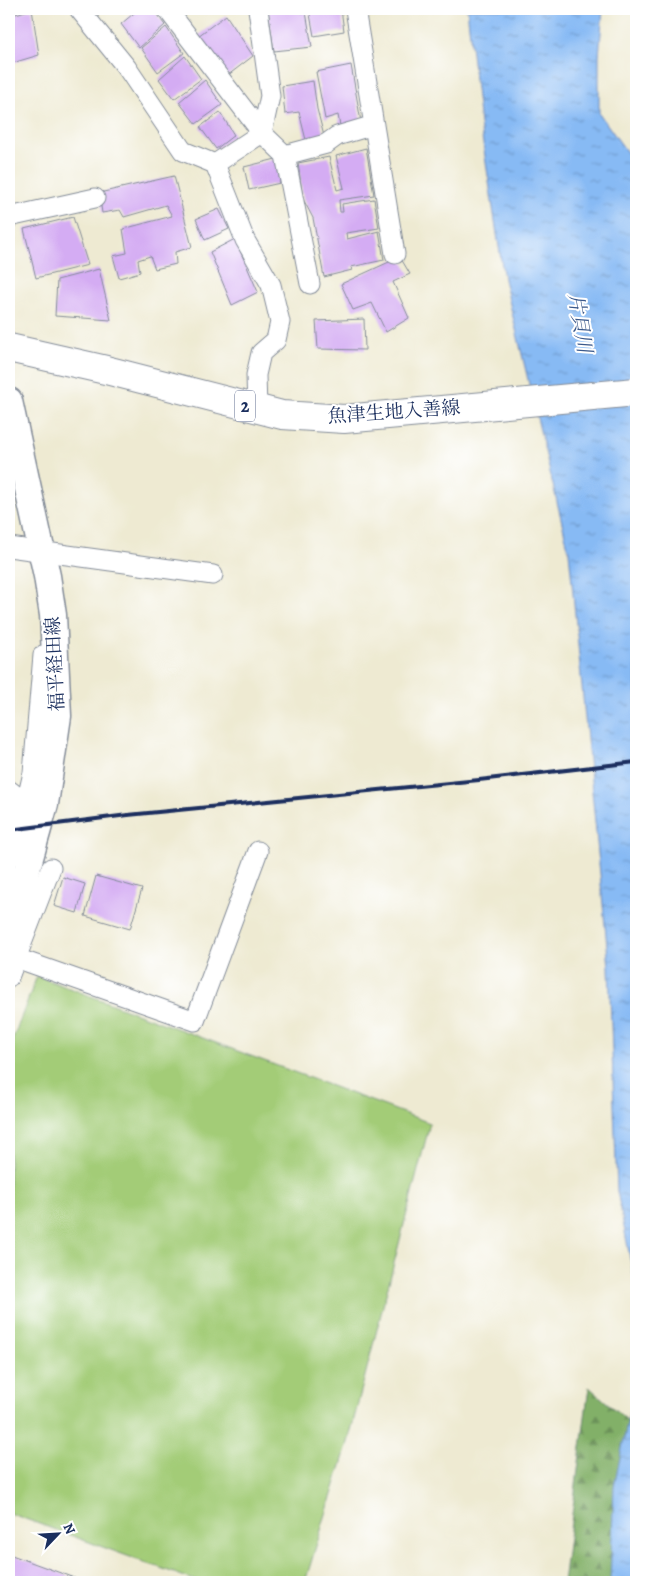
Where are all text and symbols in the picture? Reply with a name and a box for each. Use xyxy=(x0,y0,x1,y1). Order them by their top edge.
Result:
water label: 片貝川 xyxy=(561,291,599,357)
road number: 2 xyxy=(235,391,255,422)
street label: 魚津生地入善線 xyxy=(327,394,461,430)
street label: 福平経田線 xyxy=(40,616,70,712)
north arrow xyxy=(32,1508,82,1558)
text: N xyxy=(59,1520,80,1537)

